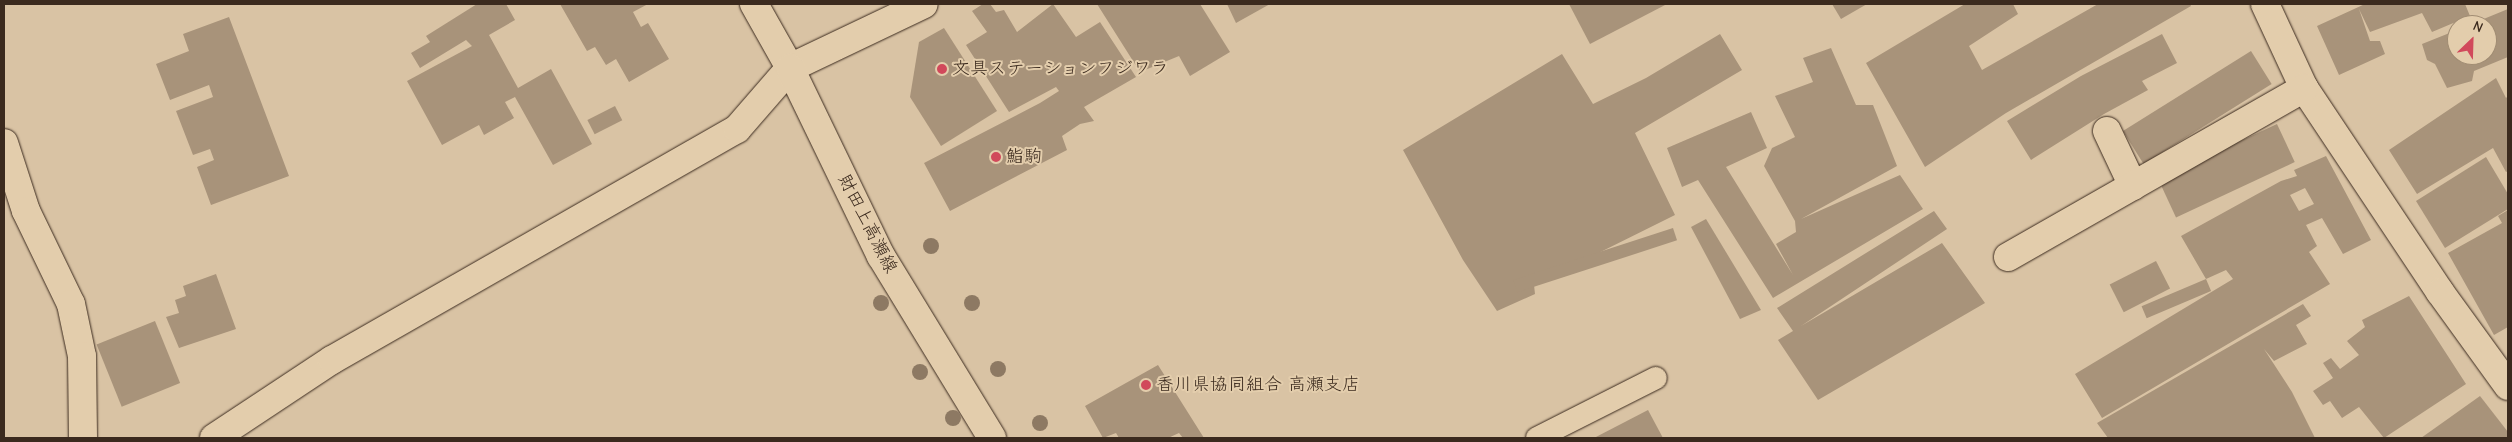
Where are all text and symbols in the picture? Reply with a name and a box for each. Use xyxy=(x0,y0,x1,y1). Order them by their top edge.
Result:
north arrow xyxy=(2447,15,2497,65)
text: N xyxy=(2470,17,2486,36)
place label: 文具ステーションフジワラ xyxy=(952,58,1168,80)
marker: 文具ステーションフジワラ xyxy=(936,63,948,75)
place label: 鮨駒 xyxy=(1006,146,1042,168)
marker: 鮨駒 xyxy=(990,151,1002,163)
street label: 財田上高瀬線 xyxy=(833,171,901,277)
place label: 香川県協同組合 高瀬支店 xyxy=(1156,374,1360,396)
marker: 香川県協同組合 高瀬支店 xyxy=(1140,379,1152,391)

